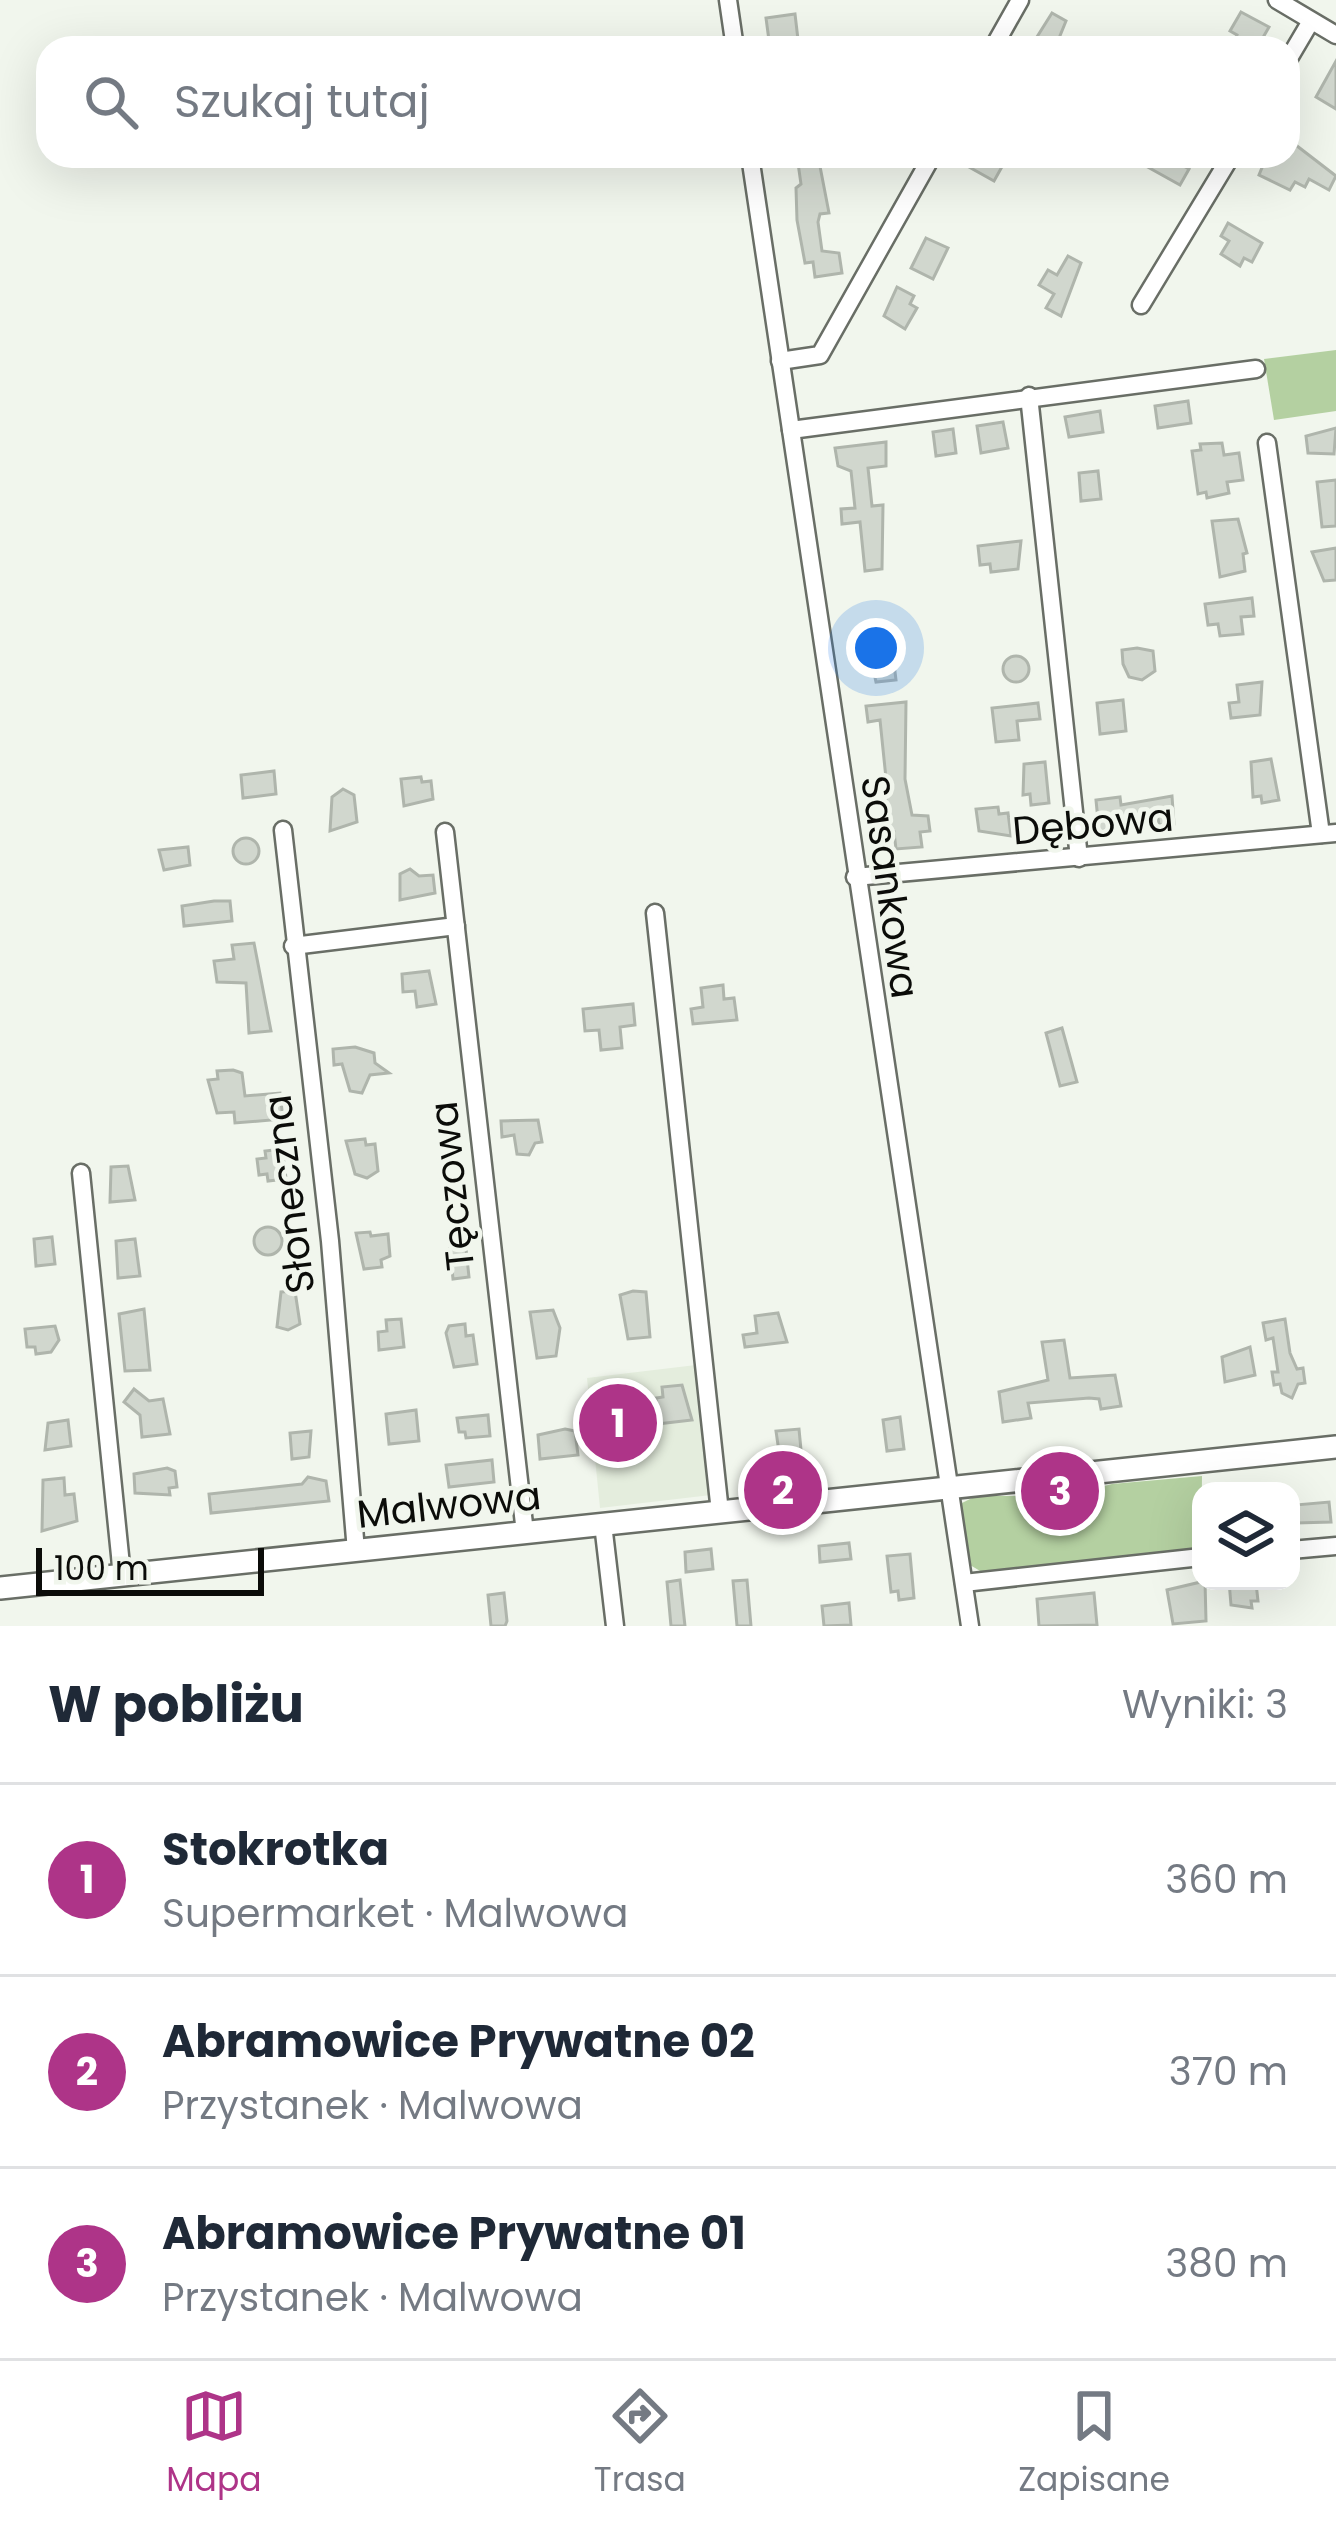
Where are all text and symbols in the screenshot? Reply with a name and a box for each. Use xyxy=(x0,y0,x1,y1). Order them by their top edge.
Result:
search box xyxy=(36,36,1300,168)
icon: search xyxy=(78,69,144,135)
text: Szukaj tutaj xyxy=(174,70,430,133)
your location xyxy=(846,618,906,678)
street label: Sasankowa xyxy=(847,772,933,1002)
street label: Dębowa xyxy=(1010,790,1176,858)
street label: Słoneczna xyxy=(250,1092,328,1296)
street label: Tęczowa xyxy=(416,1099,488,1273)
pin: 1 xyxy=(579,1378,657,1468)
pin: 2 xyxy=(744,1445,822,1535)
pin: 3 xyxy=(1021,1446,1099,1536)
street label: Malwowa xyxy=(354,1468,544,1542)
map controls xyxy=(1192,1482,1300,1590)
button: layers xyxy=(1192,1482,1300,1590)
scale bar xyxy=(36,1542,264,1595)
text: 100 m xyxy=(54,1545,149,1592)
text: W pobliżu xyxy=(48,1668,304,1740)
text: Wyniki: 3 xyxy=(1122,1677,1288,1732)
text: Stokrotka xyxy=(162,1818,389,1881)
text: 1 xyxy=(80,1852,94,1907)
text: 360 m xyxy=(1165,1852,1288,1907)
text: Supermarket · Malwowa xyxy=(162,1886,628,1941)
text: Abramowice Prywatne 02 xyxy=(162,2010,755,2073)
text: 2 xyxy=(76,2044,98,2099)
text: 370 m xyxy=(1169,2044,1288,2099)
text: Przystanek · Malwowa xyxy=(162,2078,583,2133)
text: Abramowice Prywatne 01 xyxy=(162,2202,746,2265)
text: 3 xyxy=(75,2236,99,2291)
text: 380 m xyxy=(1165,2236,1288,2291)
text: Przystanek · Malwowa xyxy=(162,2270,583,2325)
tab: Mapa xyxy=(166,2383,262,2505)
tab: Trasa xyxy=(594,2383,686,2505)
tab: Zapisane xyxy=(1018,2383,1170,2505)

